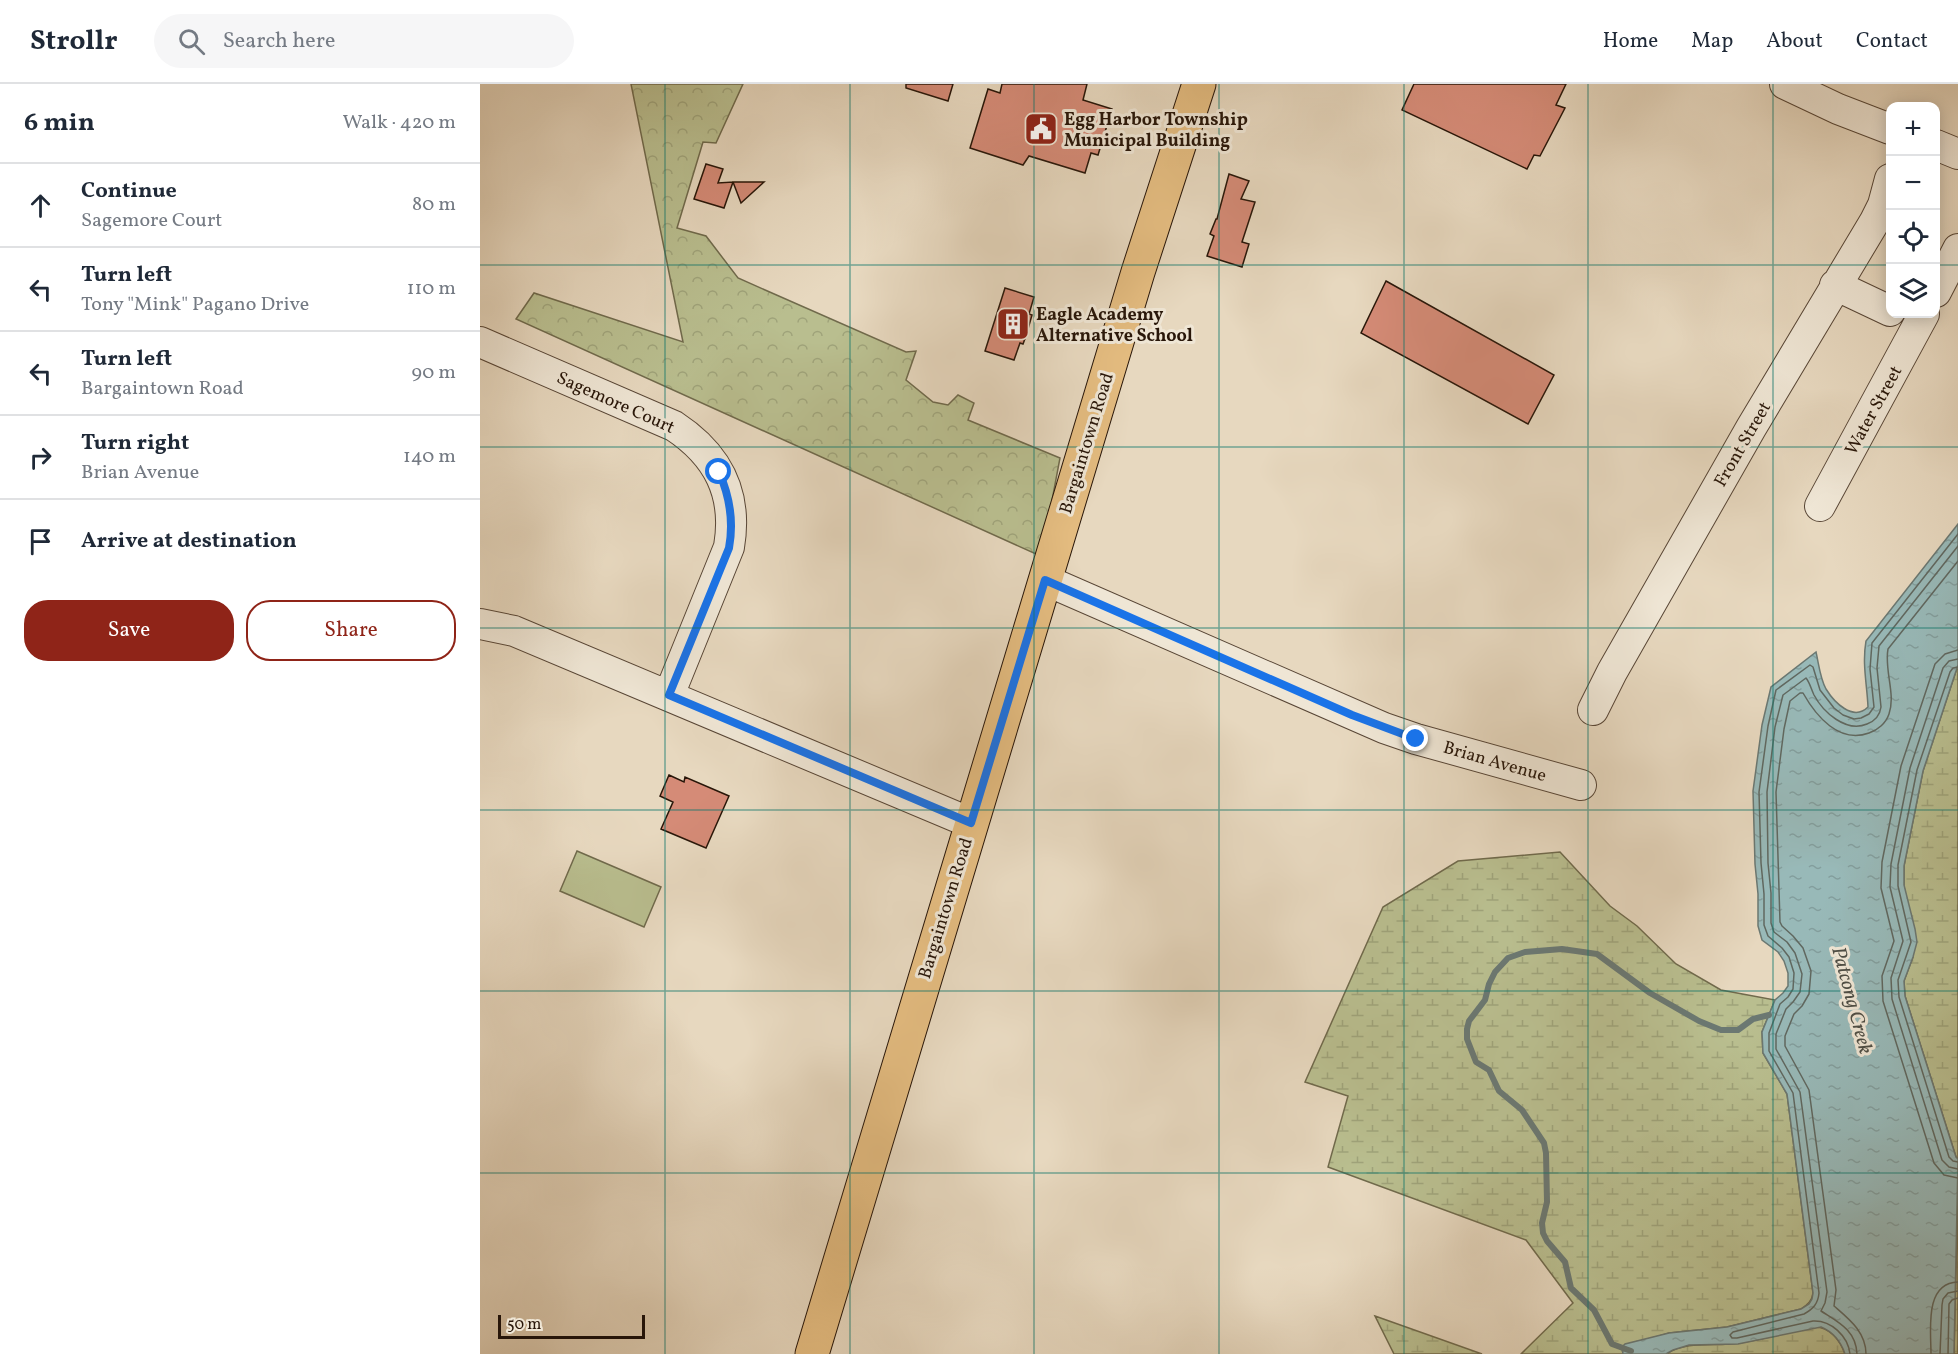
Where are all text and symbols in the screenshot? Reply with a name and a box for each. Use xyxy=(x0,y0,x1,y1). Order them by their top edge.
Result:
search box xyxy=(154,14,574,68)
text: Strollr xyxy=(30,22,118,61)
icon: search xyxy=(175,25,208,58)
text: Search here xyxy=(223,26,335,57)
text: Home xyxy=(1603,27,1658,56)
text: Map xyxy=(1691,27,1733,56)
text: About xyxy=(1766,27,1823,56)
text: Contact xyxy=(1856,27,1928,56)
map controls xyxy=(1886,102,1940,318)
button: + xyxy=(1886,102,1940,156)
text: 6 min xyxy=(24,105,95,141)
place label: Egg Harbor Township Municipal Building xyxy=(1064,108,1248,154)
text: Walk · 420 m xyxy=(342,109,456,137)
public building icon: Egg Harbor Township Municipal Building xyxy=(1023,111,1059,147)
button: − xyxy=(1886,156,1940,210)
text: Continue xyxy=(81,176,177,207)
icon: ahead xyxy=(24,189,57,222)
text: 80 m xyxy=(412,191,456,219)
text: Sagemore Court xyxy=(81,207,222,235)
button: locate xyxy=(1886,210,1940,264)
text: Turn left xyxy=(81,260,172,291)
button: layers xyxy=(1886,264,1940,318)
icon: left xyxy=(24,273,57,306)
text: 110 m xyxy=(407,275,456,303)
text: Tony "Mink" Pagano Drive xyxy=(81,291,309,319)
place label: Eagle Academy Alternative School xyxy=(1036,303,1193,349)
building icon: Eagle Academy Alternative School xyxy=(995,306,1031,342)
text: Turn left xyxy=(81,344,172,375)
icon: left xyxy=(24,357,57,390)
text: 90 m xyxy=(412,359,456,387)
street label: Water Street xyxy=(1840,362,1909,460)
street label: Sagemore Court xyxy=(552,366,679,441)
street label: Bargaintown Road xyxy=(1054,370,1121,517)
text: Bargaintown Road xyxy=(81,375,244,403)
street label: Front Street xyxy=(1709,398,1778,492)
text: Turn right xyxy=(81,428,189,459)
icon: right xyxy=(24,441,57,474)
text: 140 m xyxy=(403,443,456,471)
route start xyxy=(705,458,731,484)
text: Brian Avenue xyxy=(81,459,199,487)
icon: arrive xyxy=(24,525,57,558)
text: Arrive at destination xyxy=(81,526,297,557)
button: Save xyxy=(24,600,234,661)
button: Share xyxy=(246,600,456,661)
route end xyxy=(1402,725,1428,751)
street label: Brian Avenue xyxy=(1440,736,1549,789)
street label: Bargaintown Road xyxy=(913,835,980,982)
water label: Patcong Creek xyxy=(1823,944,1879,1057)
scale bar xyxy=(498,1312,645,1340)
text: 50 m xyxy=(507,1314,541,1336)

